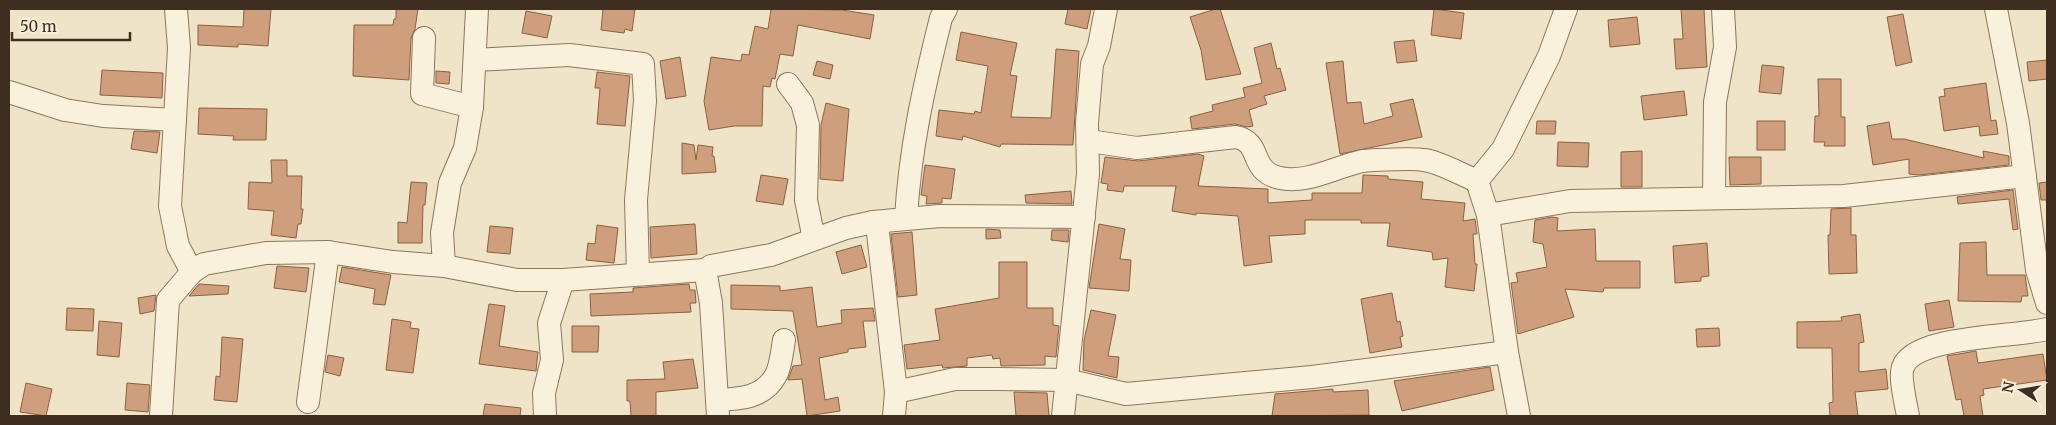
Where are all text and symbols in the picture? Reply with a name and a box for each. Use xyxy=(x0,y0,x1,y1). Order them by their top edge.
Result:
scale bar xyxy=(12,10,130,42)
text: 50 m xyxy=(20,17,57,36)
north arrow xyxy=(1996,365,2046,415)
text: N xyxy=(1998,380,2018,395)

